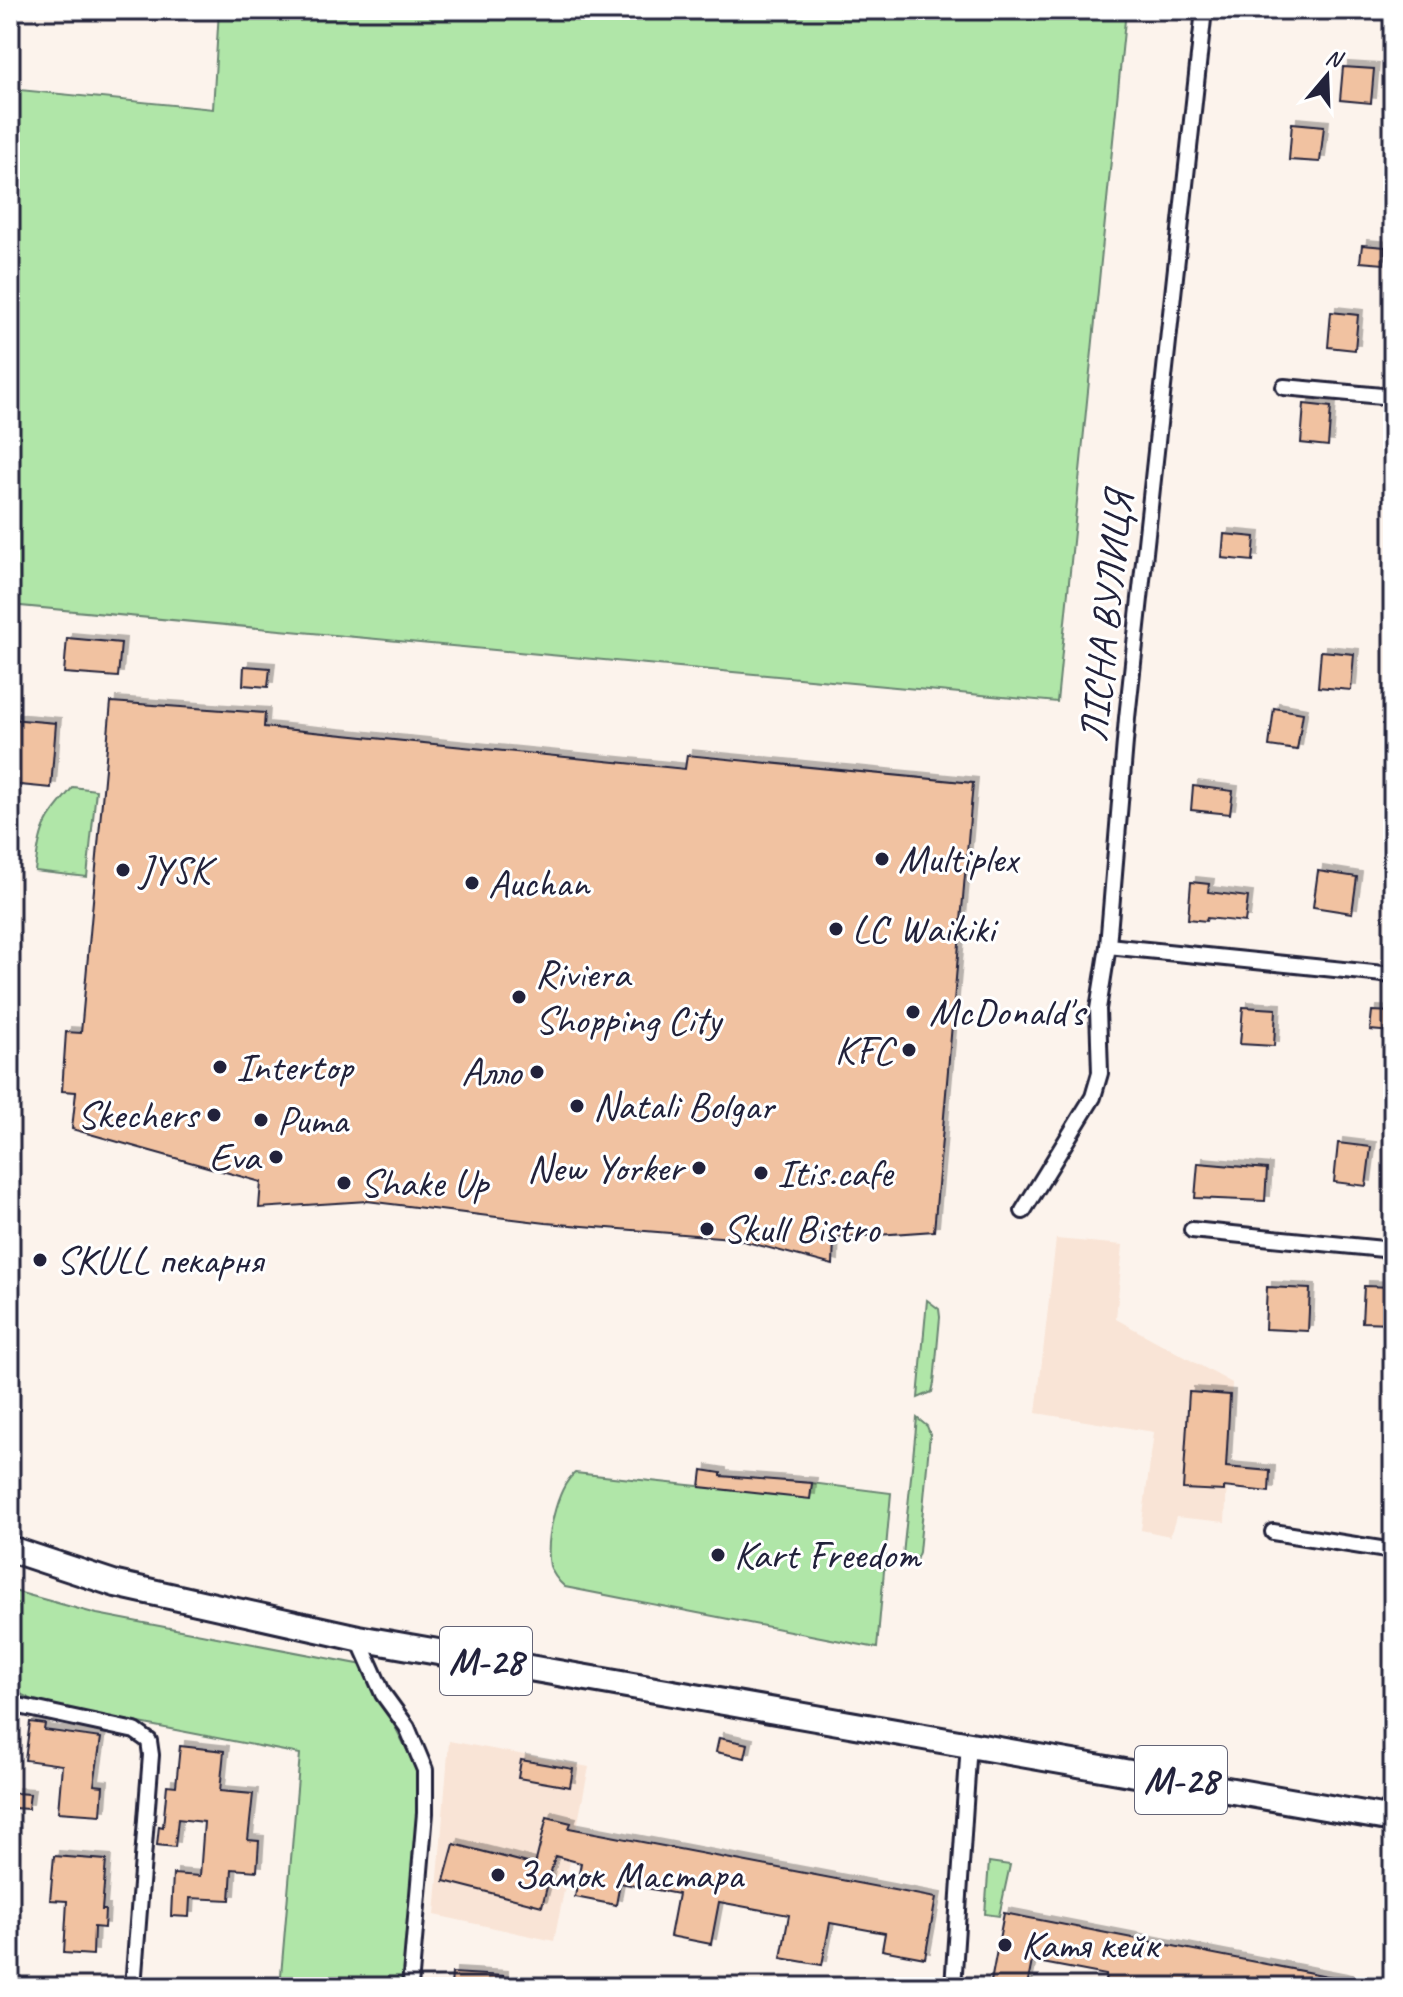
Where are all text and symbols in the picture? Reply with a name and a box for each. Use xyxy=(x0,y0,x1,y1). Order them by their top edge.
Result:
north arrow xyxy=(1287,36,1367,116)
text: N xyxy=(1322,43,1347,75)
street label: ЛІСНА ВУЛИЦЯ xyxy=(1068,484,1145,744)
place label: Multiplex xyxy=(898,834,1021,884)
place label: JYSK xyxy=(137,845,218,895)
marker: Multiplex xyxy=(873,850,891,868)
place label: Auchan xyxy=(488,858,591,908)
marker: JYSK xyxy=(114,861,132,879)
marker: Auchan xyxy=(463,874,481,892)
place label: LC Waikiki xyxy=(852,904,999,954)
marker: LC Waikiki xyxy=(827,920,845,938)
place label: Riviera Shopping City xyxy=(535,949,724,1045)
place label: McDonald's xyxy=(929,987,1087,1037)
marker: Riviera Shopping City xyxy=(510,988,528,1006)
marker: McDonald's xyxy=(904,1003,922,1021)
place label: KFC xyxy=(835,1025,898,1075)
marker: KFC xyxy=(900,1041,918,1059)
place label: Intertop xyxy=(236,1042,356,1092)
place label: Алло xyxy=(461,1047,523,1097)
marker: Intertop xyxy=(211,1058,229,1076)
marker: Алло xyxy=(528,1063,546,1081)
place label: Natali Bolgar xyxy=(593,1081,777,1131)
place label: Skechers xyxy=(77,1090,201,1140)
place label: Puma xyxy=(277,1095,351,1145)
marker: Natali Bolgar xyxy=(568,1097,586,1115)
marker: Skechers xyxy=(205,1106,223,1124)
marker: Puma xyxy=(252,1111,270,1129)
place label: Eva xyxy=(209,1132,263,1182)
place label: New Yorker xyxy=(527,1143,687,1193)
marker: Eva xyxy=(267,1148,285,1166)
place label: Itis.cafe xyxy=(777,1148,895,1198)
place label: Shake Up xyxy=(360,1158,491,1208)
marker: New Yorker xyxy=(690,1159,708,1177)
marker: Itis.cafe xyxy=(752,1164,770,1182)
marker: Shake Up xyxy=(335,1174,353,1192)
place label: Skull Bistro xyxy=(723,1204,881,1254)
marker: Skull Bistro xyxy=(698,1220,716,1238)
place label: SKULL пекарня xyxy=(56,1235,266,1285)
marker: SKULL пекарня xyxy=(31,1251,49,1269)
place label: Kart Freedom xyxy=(734,1530,923,1580)
marker: Kart Freedom xyxy=(709,1546,727,1564)
road number: М-28 xyxy=(440,1627,532,1695)
road number: М-28 xyxy=(1135,1746,1227,1814)
place label: Замок Мастара xyxy=(514,1850,746,1900)
marker: Замок Мастара xyxy=(489,1866,507,1884)
place label: Катя кейк xyxy=(1021,1920,1162,1970)
marker: Катя кейк xyxy=(996,1936,1014,1954)

